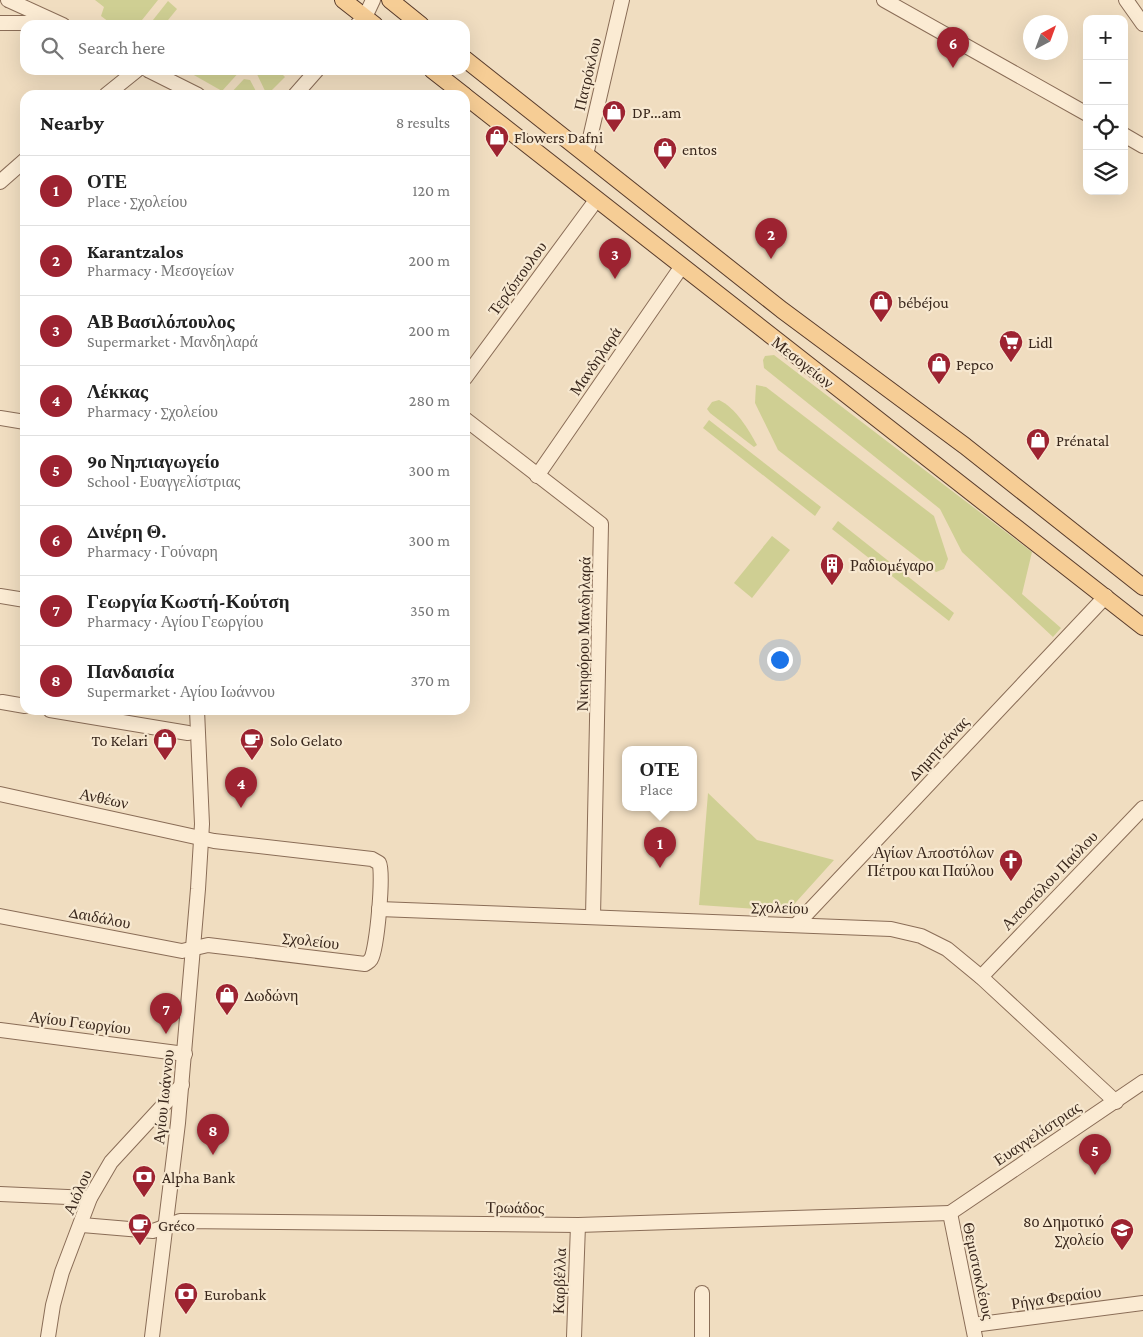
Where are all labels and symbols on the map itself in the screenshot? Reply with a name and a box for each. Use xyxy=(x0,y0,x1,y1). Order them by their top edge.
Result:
north arrow xyxy=(1023,15,1068,60)
pin: 6 xyxy=(937,27,969,68)
street label: Πατρόκλου xyxy=(571,36,605,112)
shop icon: DP...am xyxy=(601,99,627,133)
place label: DP...am xyxy=(632,104,682,121)
shop icon: Flowers Dafni xyxy=(484,124,510,158)
place label: Flowers Dafni xyxy=(514,129,603,146)
shop icon: entos xyxy=(652,136,678,170)
place label: entos xyxy=(682,141,717,158)
pin: 2 xyxy=(755,218,787,259)
street label: Τερζόπουλου xyxy=(485,238,551,319)
pin: 3 xyxy=(599,238,631,279)
shop icon: bébéjou xyxy=(868,289,894,323)
place label: bébéjou xyxy=(898,294,949,312)
street label: Μανδηλαρά xyxy=(566,324,626,399)
supermarket icon: Lidl xyxy=(998,329,1024,363)
street label: Μεσογείων xyxy=(768,333,837,392)
place label: Lidl xyxy=(1028,334,1053,351)
shop icon: Pepco xyxy=(926,351,952,385)
place label: Pepco xyxy=(956,356,994,374)
shop icon: Prénatal xyxy=(1025,427,1051,461)
place label: Prénatal xyxy=(1056,432,1109,449)
building icon: Ραδιομέγαρο xyxy=(819,552,845,586)
street label: Νικηφόρου Μανδηλαρά xyxy=(574,556,594,712)
place label: Ραδιομέγαρο xyxy=(850,557,934,575)
your location xyxy=(767,647,793,673)
street label: Δημητσάνας xyxy=(905,713,973,784)
shop icon: To Kelari xyxy=(152,727,178,761)
cafe icon: Solo Gelato xyxy=(239,727,265,761)
place label: To Kelari xyxy=(91,732,148,749)
place label: Solo Gelato xyxy=(270,732,343,749)
pin: 4 xyxy=(225,767,257,808)
street label: Ανθέων xyxy=(78,785,130,812)
pin: 1 xyxy=(644,827,676,868)
street label: Αποστόλου Παύλου xyxy=(998,827,1101,933)
place label: Αγίων Αποστόλων Πέτρου και Παύλου xyxy=(867,844,994,880)
church icon: Αγίων Αποστόλων Πέτρου και Παύλου xyxy=(998,848,1024,882)
street label: Σχολείου xyxy=(751,898,809,918)
street label: Δαιδάλου xyxy=(68,903,132,932)
street label: Σχολείου xyxy=(281,929,340,953)
shop icon: Δωδώνη xyxy=(214,982,240,1016)
place label: Δωδώνη xyxy=(244,987,298,1005)
pin: 7 xyxy=(150,993,182,1034)
street label: Αγίου Γεωργίου xyxy=(28,1008,132,1038)
street label: Αγίου Ιωάννου xyxy=(150,1049,178,1145)
street label: Ευαγγελίστριας xyxy=(991,1098,1085,1169)
pin: 8 xyxy=(197,1114,229,1155)
pin: 5 xyxy=(1079,1134,1111,1175)
bank icon: Alpha Bank xyxy=(131,1164,157,1198)
street label: Αιόλου xyxy=(60,1167,95,1217)
place label: Alpha Bank xyxy=(162,1169,235,1187)
street label: Τρωάδος xyxy=(486,1198,545,1218)
cafe icon: Gréco xyxy=(127,1212,153,1246)
place label: 8ο Δημοτικό Σχολείο xyxy=(1023,1213,1104,1249)
place label: Gréco xyxy=(158,1217,195,1234)
school or university icon: 8ο Δημοτικό Σχολείο xyxy=(1109,1217,1135,1251)
street label: Θεμιστοκλέους xyxy=(959,1221,997,1322)
street label: Καρβέλλα xyxy=(550,1247,570,1314)
bank icon: Eurobank xyxy=(173,1281,199,1315)
street label: Ρήγα Φεραίου xyxy=(1010,1283,1102,1313)
place label: Eurobank xyxy=(204,1286,267,1303)

